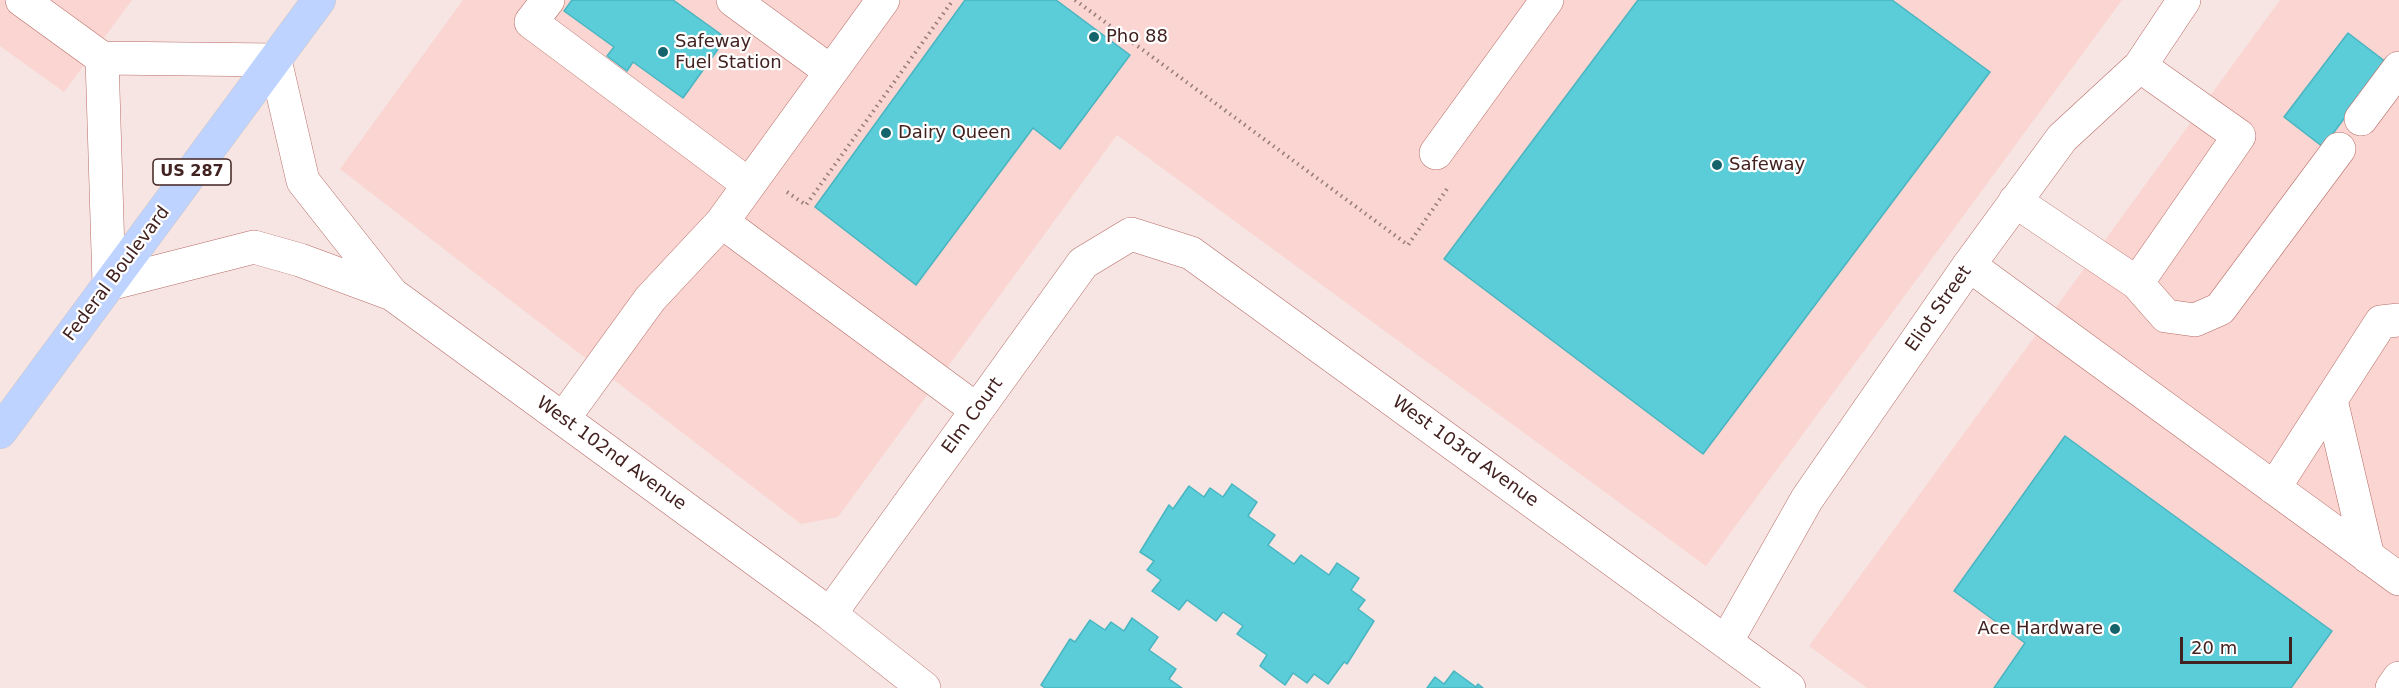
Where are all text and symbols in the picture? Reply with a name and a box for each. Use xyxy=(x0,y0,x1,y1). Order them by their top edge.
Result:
place label: Pho 88 xyxy=(1106,26,1168,48)
marker: Pho 88 xyxy=(1087,30,1101,44)
place label: Safeway Fuel Station xyxy=(675,31,782,74)
marker: Safeway Fuel Station xyxy=(656,45,670,59)
place label: Dairy Queen xyxy=(898,122,1011,144)
marker: Dairy Queen xyxy=(879,126,893,140)
place label: Safeway xyxy=(1729,154,1805,176)
marker: Safeway xyxy=(1710,158,1724,172)
road number: US 287 xyxy=(153,159,231,185)
street label: Federal Boulevard xyxy=(59,202,175,346)
street label: Eliot Street xyxy=(1902,262,1976,356)
street label: Elm Court xyxy=(938,374,1008,458)
street label: West 102nd Avenue xyxy=(532,392,690,516)
street label: West 103rd Avenue xyxy=(1388,392,1542,512)
place label: Ace Hardware xyxy=(1977,618,2103,640)
marker: Ace Hardware xyxy=(2108,622,2122,636)
scale bar xyxy=(2183,625,2296,663)
text: 20 m xyxy=(2191,637,2237,658)

